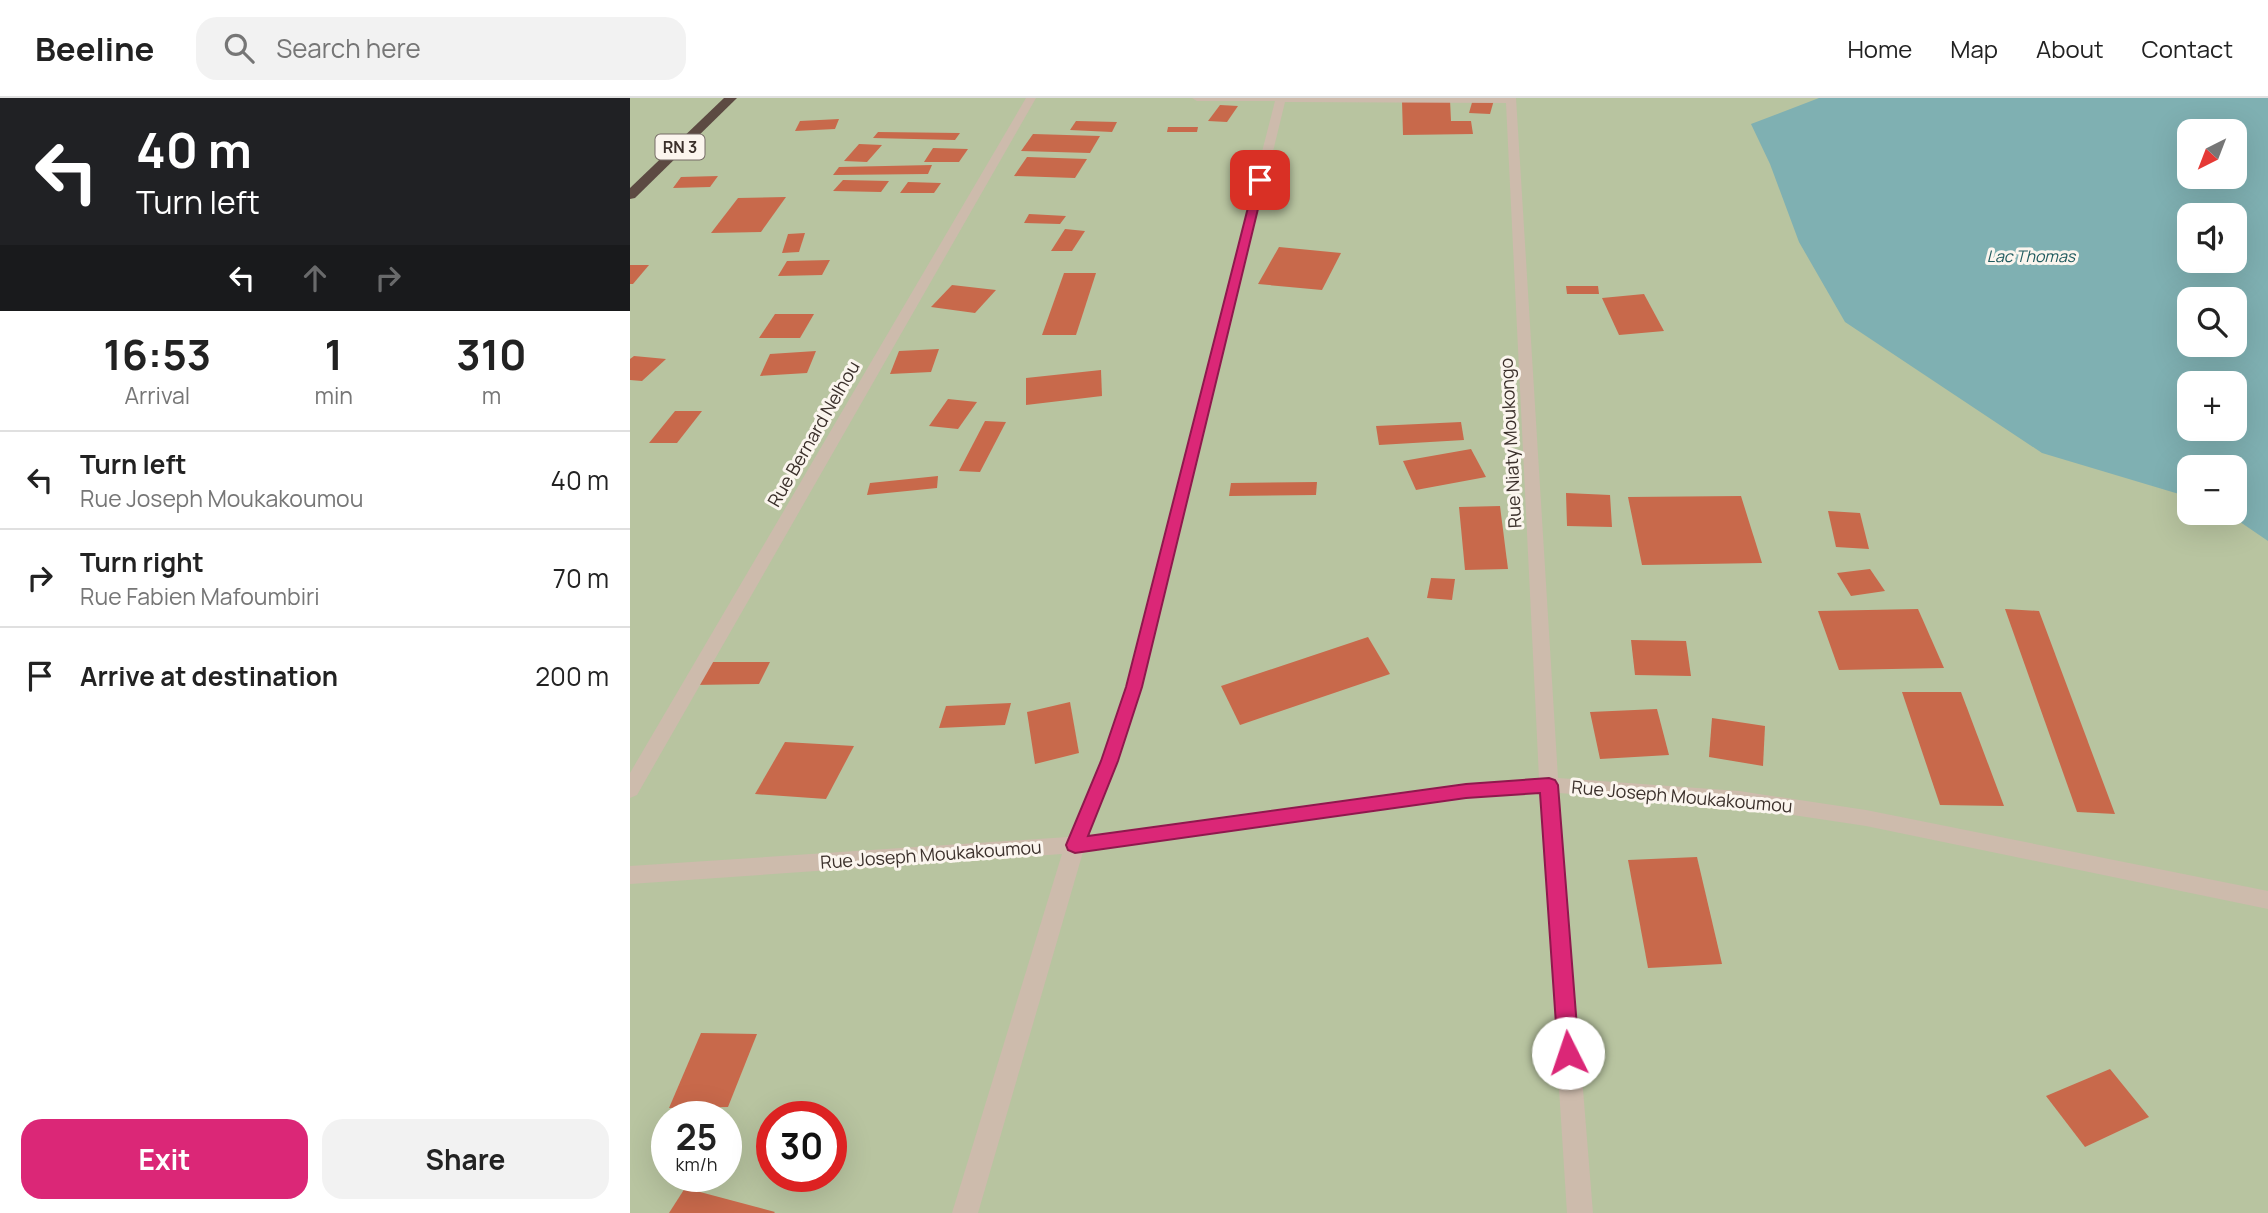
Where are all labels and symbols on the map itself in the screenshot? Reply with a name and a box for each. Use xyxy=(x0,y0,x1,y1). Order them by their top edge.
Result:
north arrow xyxy=(2177,119,2247,189)
road number: RN 3 xyxy=(656,134,704,159)
pin xyxy=(1230,150,1290,210)
water label: Lac Thomas xyxy=(1987,245,2077,267)
street label: Rue Bernard Nelhou xyxy=(762,356,865,511)
street label: Rue Niaty Moukongo xyxy=(1494,357,1526,529)
street label: Rue Joseph Moukakoumou xyxy=(1571,774,1794,818)
street label: Rue Joseph Moukakoumou xyxy=(819,834,1042,874)
position arrow xyxy=(1531,1016,1605,1090)
speed limit sign: 30 xyxy=(756,1101,847,1192)

